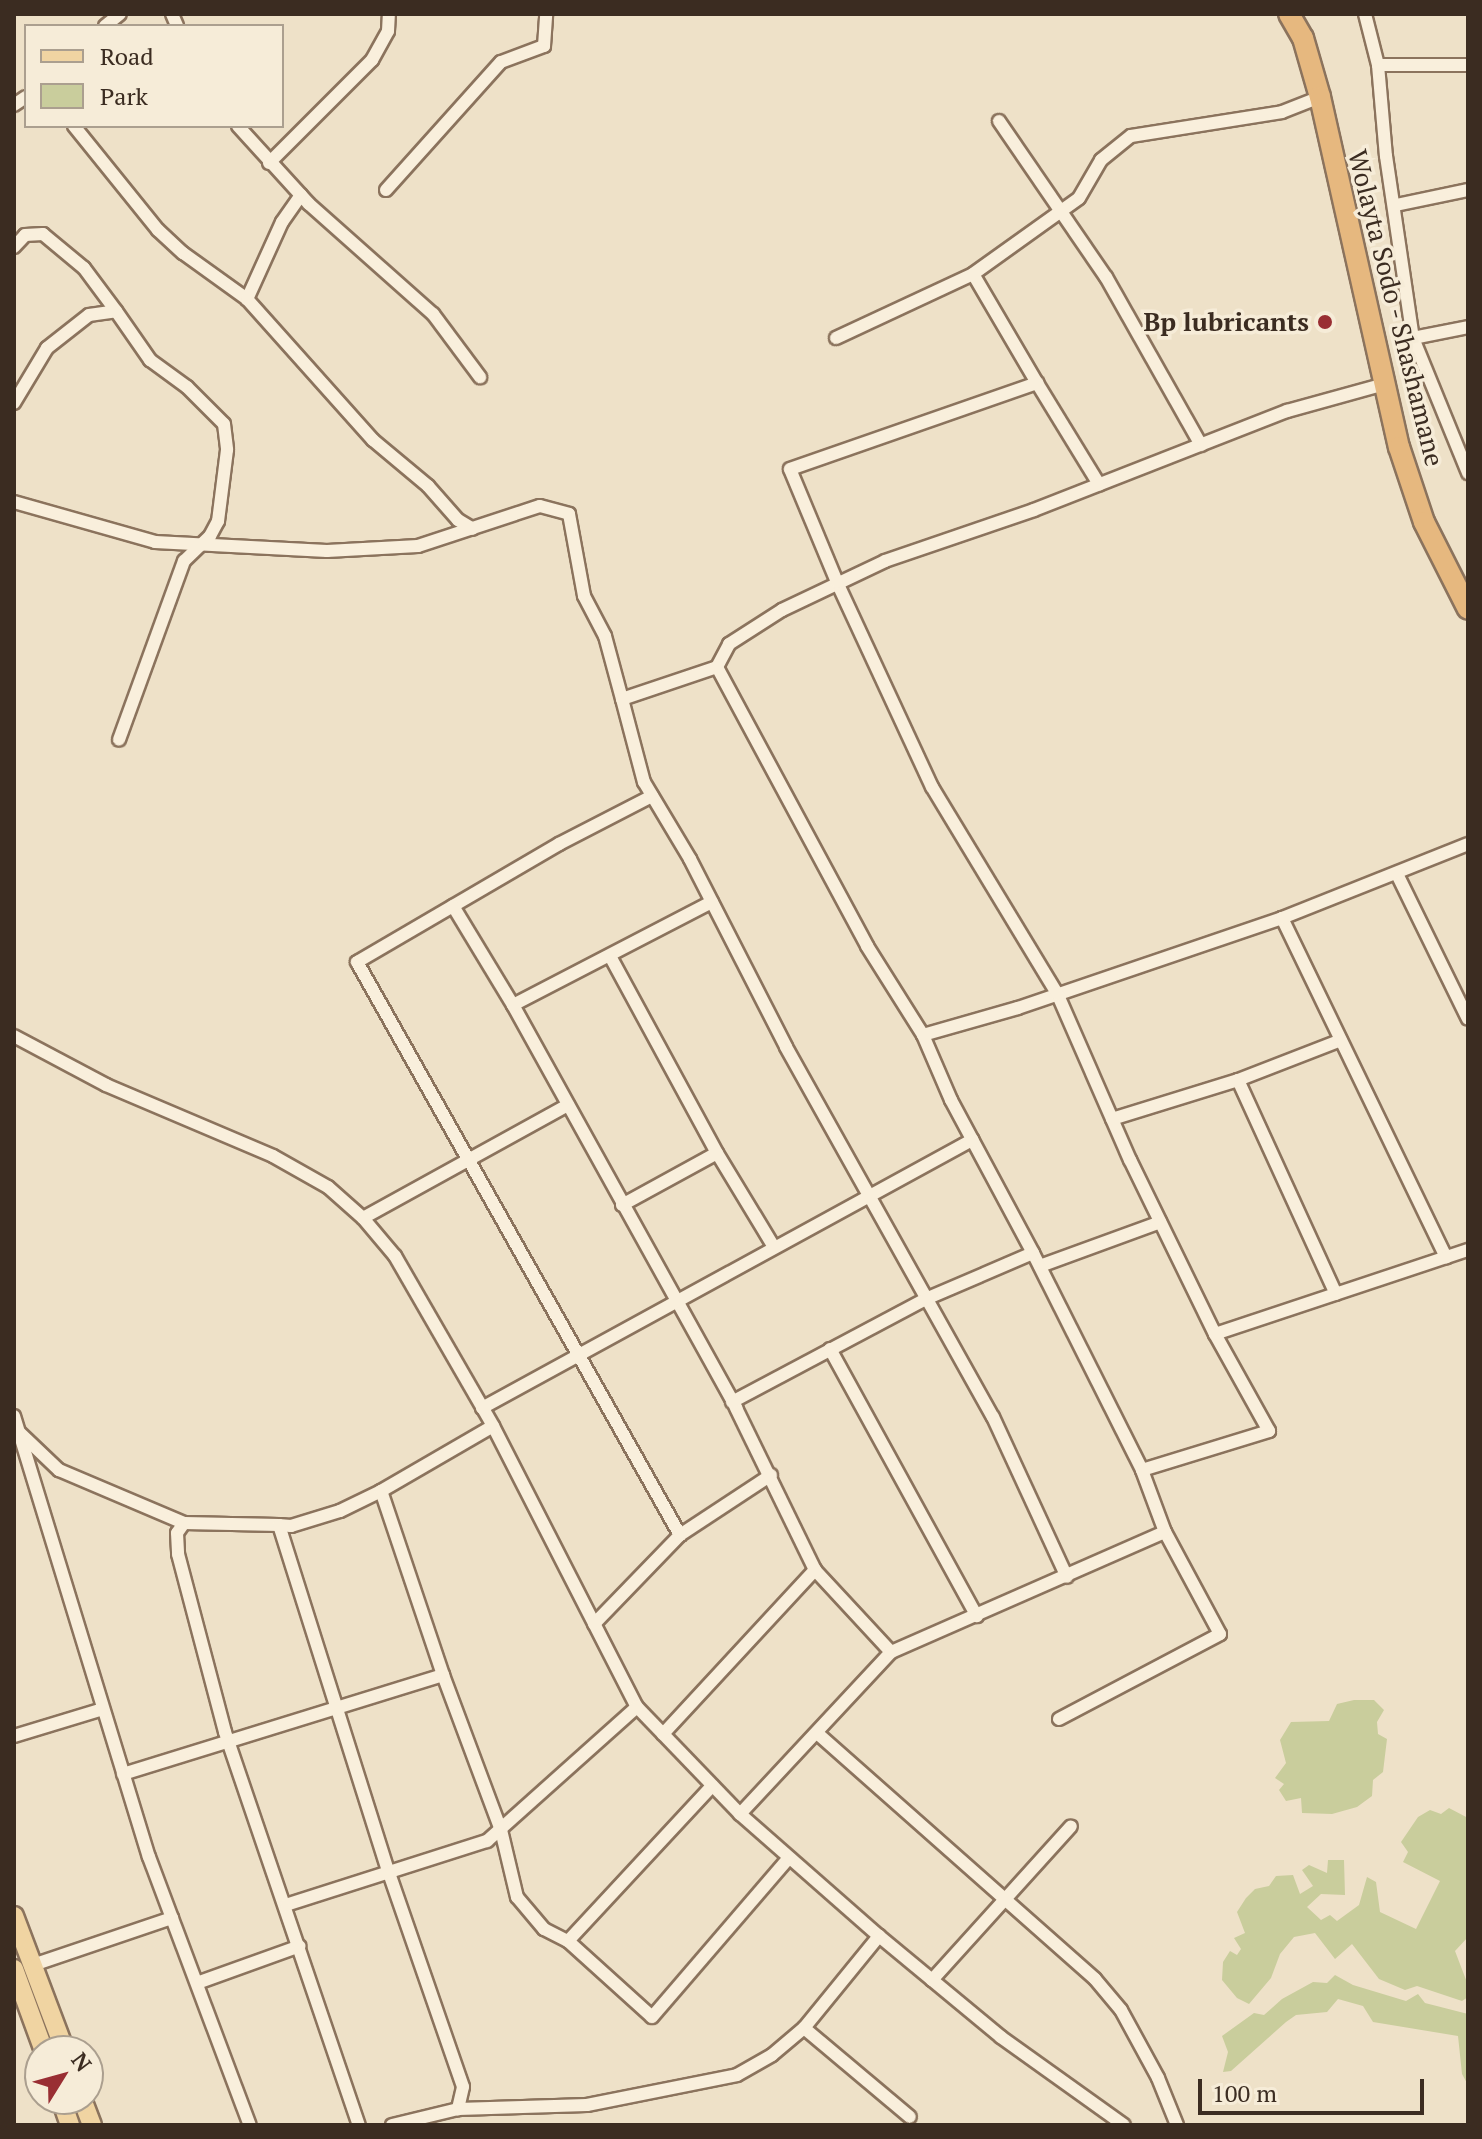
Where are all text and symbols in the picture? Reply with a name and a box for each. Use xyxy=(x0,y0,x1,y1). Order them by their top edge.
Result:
legend xyxy=(24,24,284,128)
text: Road xyxy=(100,40,154,72)
text: Park xyxy=(100,80,148,112)
street label: Wolayta Sodo - Shashamane xyxy=(1341,146,1451,470)
place label: Bp lubricants xyxy=(1143,306,1309,338)
marker: Bp lubricants xyxy=(1316,313,1334,331)
north arrow xyxy=(24,2035,104,2115)
text: N xyxy=(65,2046,99,2077)
scale bar xyxy=(1202,2063,1428,2113)
text: 100 m xyxy=(1212,2077,1277,2109)

